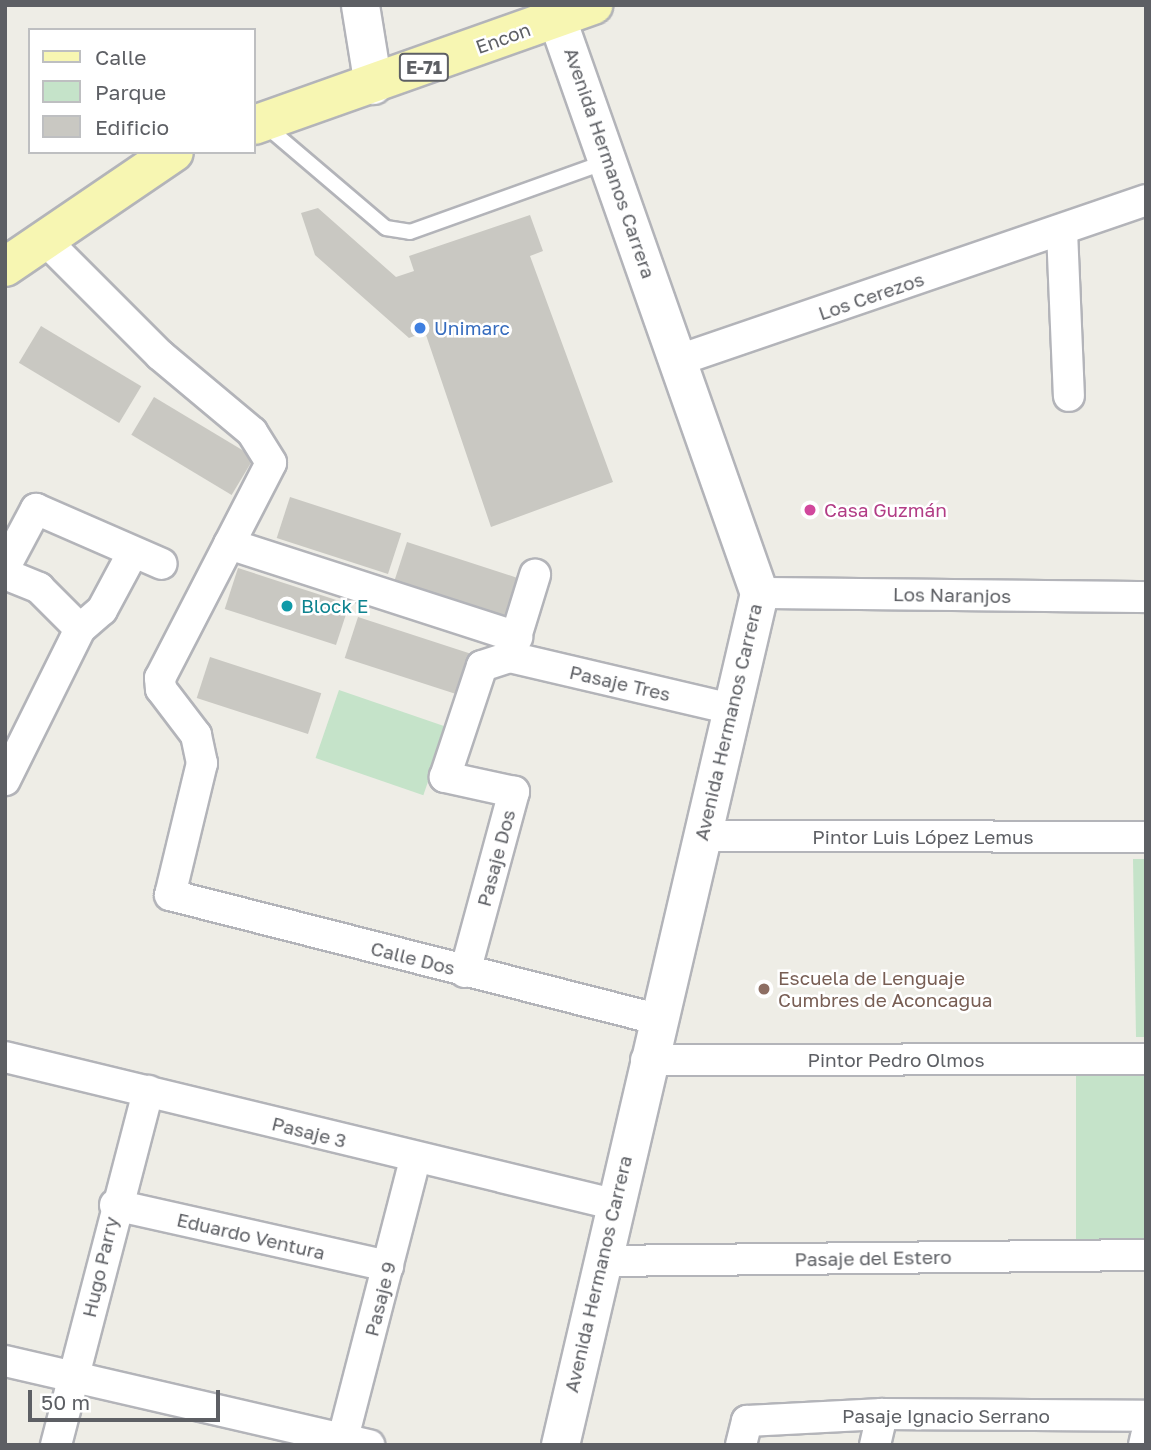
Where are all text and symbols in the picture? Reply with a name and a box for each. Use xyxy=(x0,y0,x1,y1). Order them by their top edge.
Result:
street label: Encon xyxy=(472,18,534,58)
legend xyxy=(28,28,256,154)
text: Calle xyxy=(95,44,147,70)
street label: Avenida Hermanos Carrera xyxy=(560,45,660,281)
road number: E-71 xyxy=(398,52,450,82)
text: Parque xyxy=(95,79,166,105)
text: Edificio xyxy=(95,114,169,140)
street label: Los Cerezos xyxy=(815,267,927,325)
place label: Unimarc xyxy=(434,317,510,339)
marker: Unimarc xyxy=(412,320,428,336)
place label: Casa Guzmán xyxy=(824,499,947,521)
marker: Casa Guzmán xyxy=(802,502,818,518)
street label: Los Naranjos xyxy=(893,583,1011,607)
place label: Block E xyxy=(301,595,368,617)
marker: Block E xyxy=(279,598,295,614)
street label: Avenida Hermanos Carrera xyxy=(690,601,766,843)
street label: Pasaje Tres xyxy=(567,660,673,706)
street label: Pasaje Dos xyxy=(472,807,520,909)
street label: Pintor Luis López Lemus xyxy=(812,826,1034,848)
street label: Calle Dos xyxy=(368,937,458,979)
place label: Escuela de Lenguaje Cumbres de Aconcagua xyxy=(778,967,992,1011)
marker: Escuela de Lenguaje Cumbres de Aconcagua xyxy=(756,981,772,997)
street label: Pintor Pedro Olmos xyxy=(808,1049,984,1071)
street label: Pasaje 3 xyxy=(269,1112,349,1152)
street label: Avenida Hermanos Carrera xyxy=(560,1153,636,1395)
street label: Eduardo Ventura xyxy=(175,1208,327,1264)
street label: Hugo Parry xyxy=(77,1214,123,1320)
street label: Pasaje del Estero xyxy=(794,1245,952,1271)
street label: Pasaje 9 xyxy=(360,1259,400,1339)
scale bar xyxy=(32,1376,224,1420)
text: 50 m xyxy=(41,1389,90,1415)
street label: Pasaje Ignacio Serrano xyxy=(842,1405,1050,1427)

